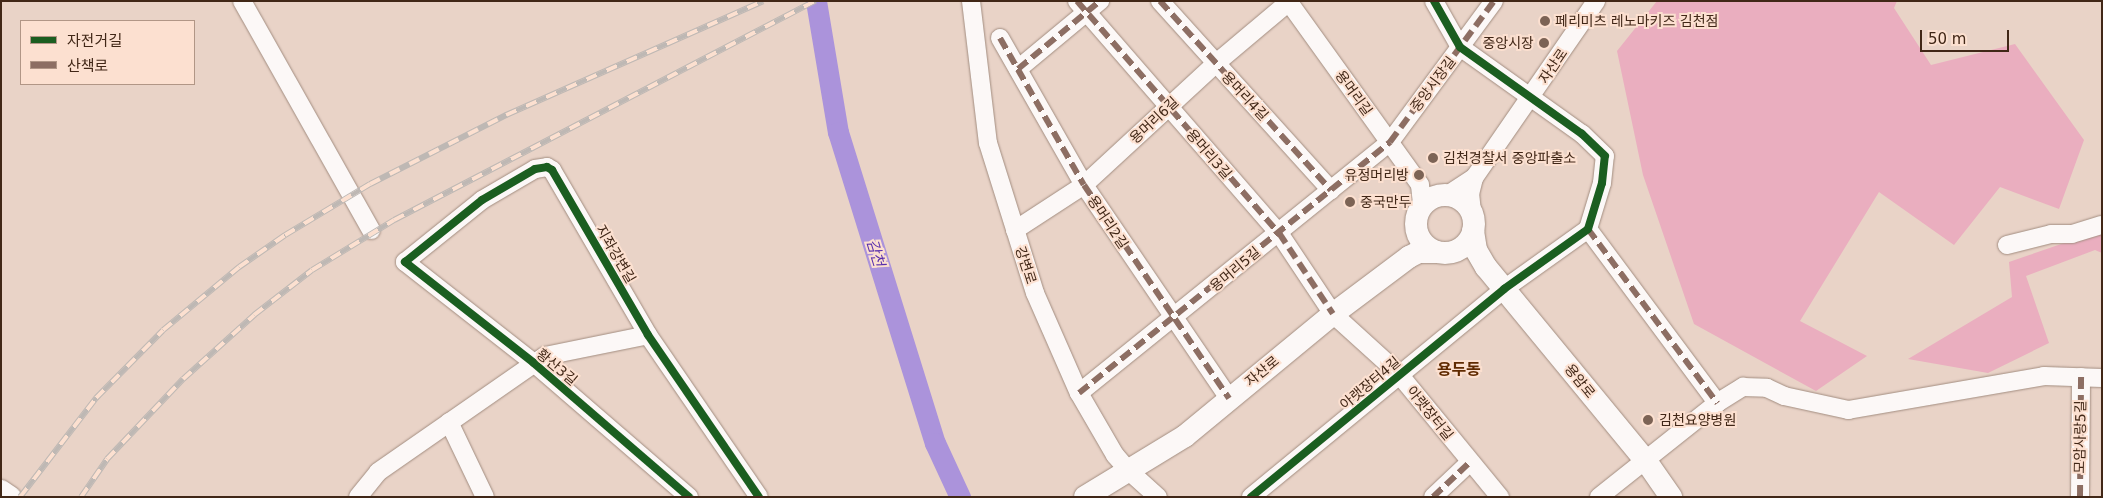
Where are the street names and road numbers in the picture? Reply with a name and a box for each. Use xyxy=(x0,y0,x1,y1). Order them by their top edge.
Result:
street label: 자산로 xyxy=(1535,45,1571,87)
street label: 중앙시장길 xyxy=(1407,53,1459,115)
street label: 용머리길 xyxy=(1332,67,1376,119)
street label: 용머리4길 xyxy=(1218,68,1272,124)
street label: 용머리6길 xyxy=(1126,93,1182,147)
street label: 용머리3길 xyxy=(1183,126,1235,182)
street label: 용머리2길 xyxy=(1084,192,1132,252)
street label: 지좌강변길 xyxy=(593,222,639,286)
street label: 용머리5길 xyxy=(1206,243,1264,295)
street label: 강변로 xyxy=(1012,244,1040,286)
street label: 황산3길 xyxy=(533,345,581,389)
street label: 자산로 xyxy=(1242,352,1282,390)
street label: 아랫장터4길 xyxy=(1337,353,1403,413)
street label: 용암로 xyxy=(1561,361,1599,401)
street label: 아랫장터길 xyxy=(1403,383,1457,443)
street label: 모암사랑5길 xyxy=(2071,400,2089,474)

